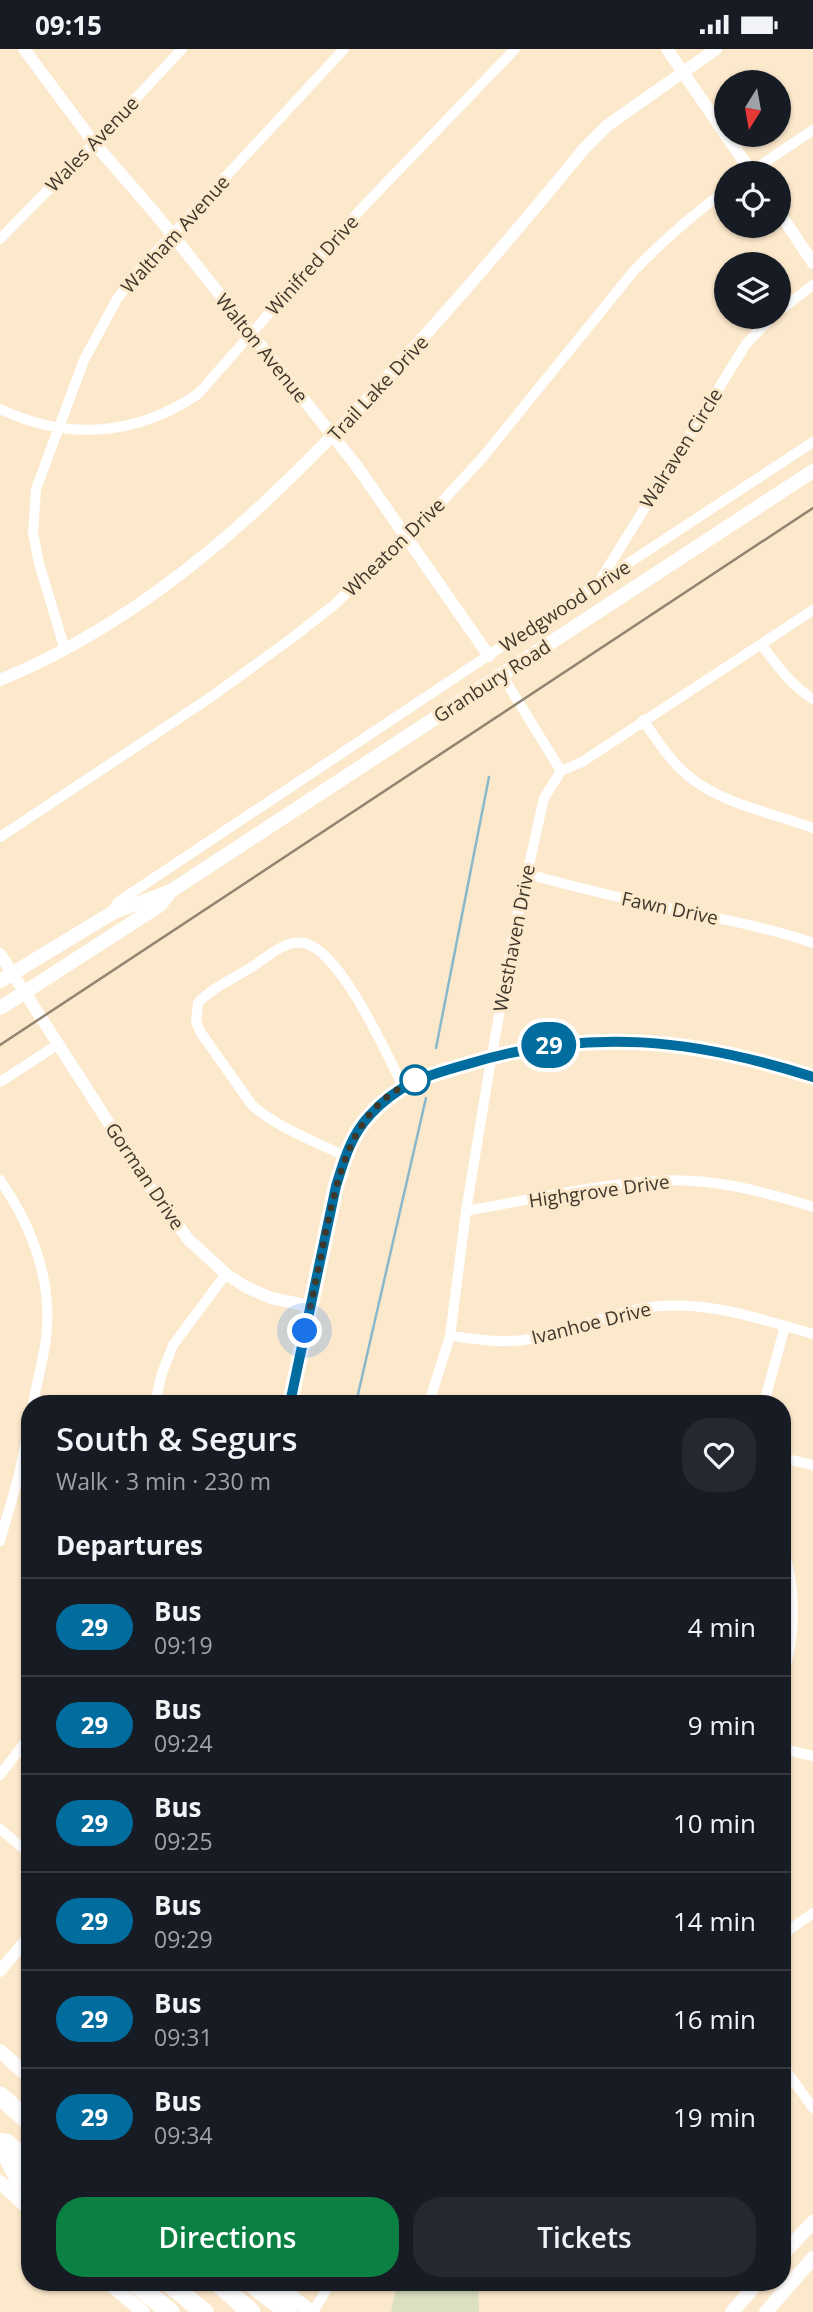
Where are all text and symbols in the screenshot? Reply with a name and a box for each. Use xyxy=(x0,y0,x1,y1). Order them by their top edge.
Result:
text: 09:15 xyxy=(35,7,102,43)
north arrow xyxy=(714,70,791,147)
map controls xyxy=(714,70,791,329)
street label: Wales Avenue xyxy=(40,90,144,198)
button: locate xyxy=(714,161,791,238)
street label: Waltham Avenue xyxy=(115,169,235,299)
street label: Winifred Drive xyxy=(260,209,364,321)
button: layers xyxy=(714,252,791,329)
street label: Walton Avenue xyxy=(210,288,314,408)
street label: Trail Lake Drive xyxy=(322,329,434,447)
street label: Walraven Circle xyxy=(634,383,728,513)
street label: Wheaton Drive xyxy=(338,492,450,602)
street label: Wedgwood Drive xyxy=(495,554,635,658)
street label: Granbury Road xyxy=(428,633,556,729)
street label: Westhaven Drive xyxy=(487,862,541,1014)
street label: Fawn Drive xyxy=(619,885,721,931)
line badge: 29 xyxy=(518,1022,580,1068)
text: 29 xyxy=(535,1028,563,1061)
unlabelled marker xyxy=(400,1065,430,1095)
street label: Gorman Drive xyxy=(99,1117,191,1235)
street label: Highgrove Drive xyxy=(527,1168,671,1214)
street label: Ivanhoe Drive xyxy=(529,1296,653,1350)
your location xyxy=(287,1313,322,1348)
text: South & Segurs xyxy=(56,1416,298,1461)
button: heart xyxy=(682,1418,756,1492)
text: Walk · 3 min · 230 m xyxy=(56,1465,271,1497)
text: Departures xyxy=(56,1527,203,1563)
text: Bus xyxy=(154,1593,201,1629)
text: 4 min xyxy=(688,1609,756,1645)
text: 29 xyxy=(81,1610,108,1643)
text: 09:19 xyxy=(154,1629,213,1661)
text: Bus xyxy=(154,1691,201,1727)
text: 9 min xyxy=(688,1707,756,1743)
text: 29 xyxy=(81,1708,108,1741)
text: 09:24 xyxy=(154,1727,213,1759)
text: Bus xyxy=(154,1789,201,1825)
text: 10 min xyxy=(673,1805,756,1841)
text: 29 xyxy=(81,1806,108,1839)
text: 09:25 xyxy=(154,1825,213,1857)
text: Bus xyxy=(154,1887,201,1923)
text: 14 min xyxy=(673,1903,756,1939)
text: 29 xyxy=(81,1904,108,1937)
text: 09:29 xyxy=(154,1923,213,1955)
text: Bus xyxy=(154,1985,201,2021)
text: 16 min xyxy=(673,2001,756,2037)
text: 29 xyxy=(81,2002,108,2035)
text: 09:31 xyxy=(154,2021,213,2053)
text: Bus xyxy=(154,2083,201,2119)
text: 19 min xyxy=(673,2099,756,2135)
text: 29 xyxy=(81,2100,108,2133)
text: 09:34 xyxy=(154,2119,213,2151)
button: Directions xyxy=(56,2197,399,2277)
button: Tickets xyxy=(413,2197,756,2277)

